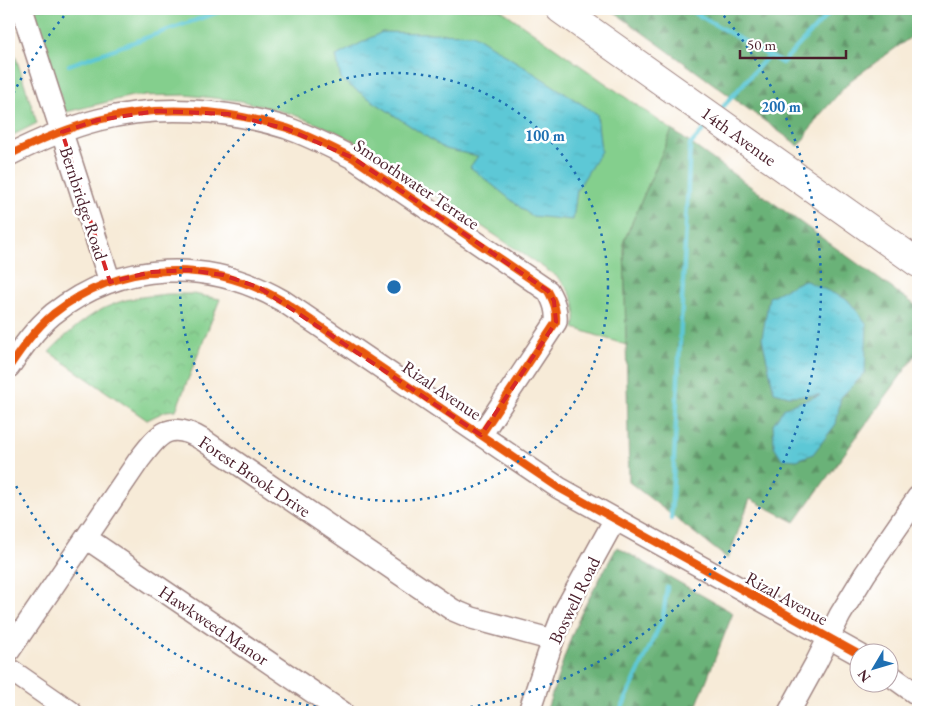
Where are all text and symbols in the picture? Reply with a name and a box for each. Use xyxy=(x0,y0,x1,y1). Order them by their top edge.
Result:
scale bar xyxy=(740,28,846,60)
text: 50 m xyxy=(747,35,776,54)
text: 200 m xyxy=(761,97,801,116)
street label: 14th Avenue xyxy=(697,101,781,171)
text: 100 m xyxy=(525,126,565,145)
street label: Smoothwater Terrace xyxy=(350,133,484,235)
street label: Bernbridge Road xyxy=(55,143,113,264)
centre of rings xyxy=(385,278,403,296)
street label: Rizal Avenue xyxy=(398,355,486,425)
street label: Forest Brook Drive xyxy=(195,430,315,522)
street label: Boswell Road xyxy=(543,552,605,647)
street label: Rizal Avenue xyxy=(742,566,832,630)
street label: Hawkweed Manor xyxy=(155,580,273,670)
north arrow xyxy=(850,644,900,694)
text: N xyxy=(853,665,874,686)

